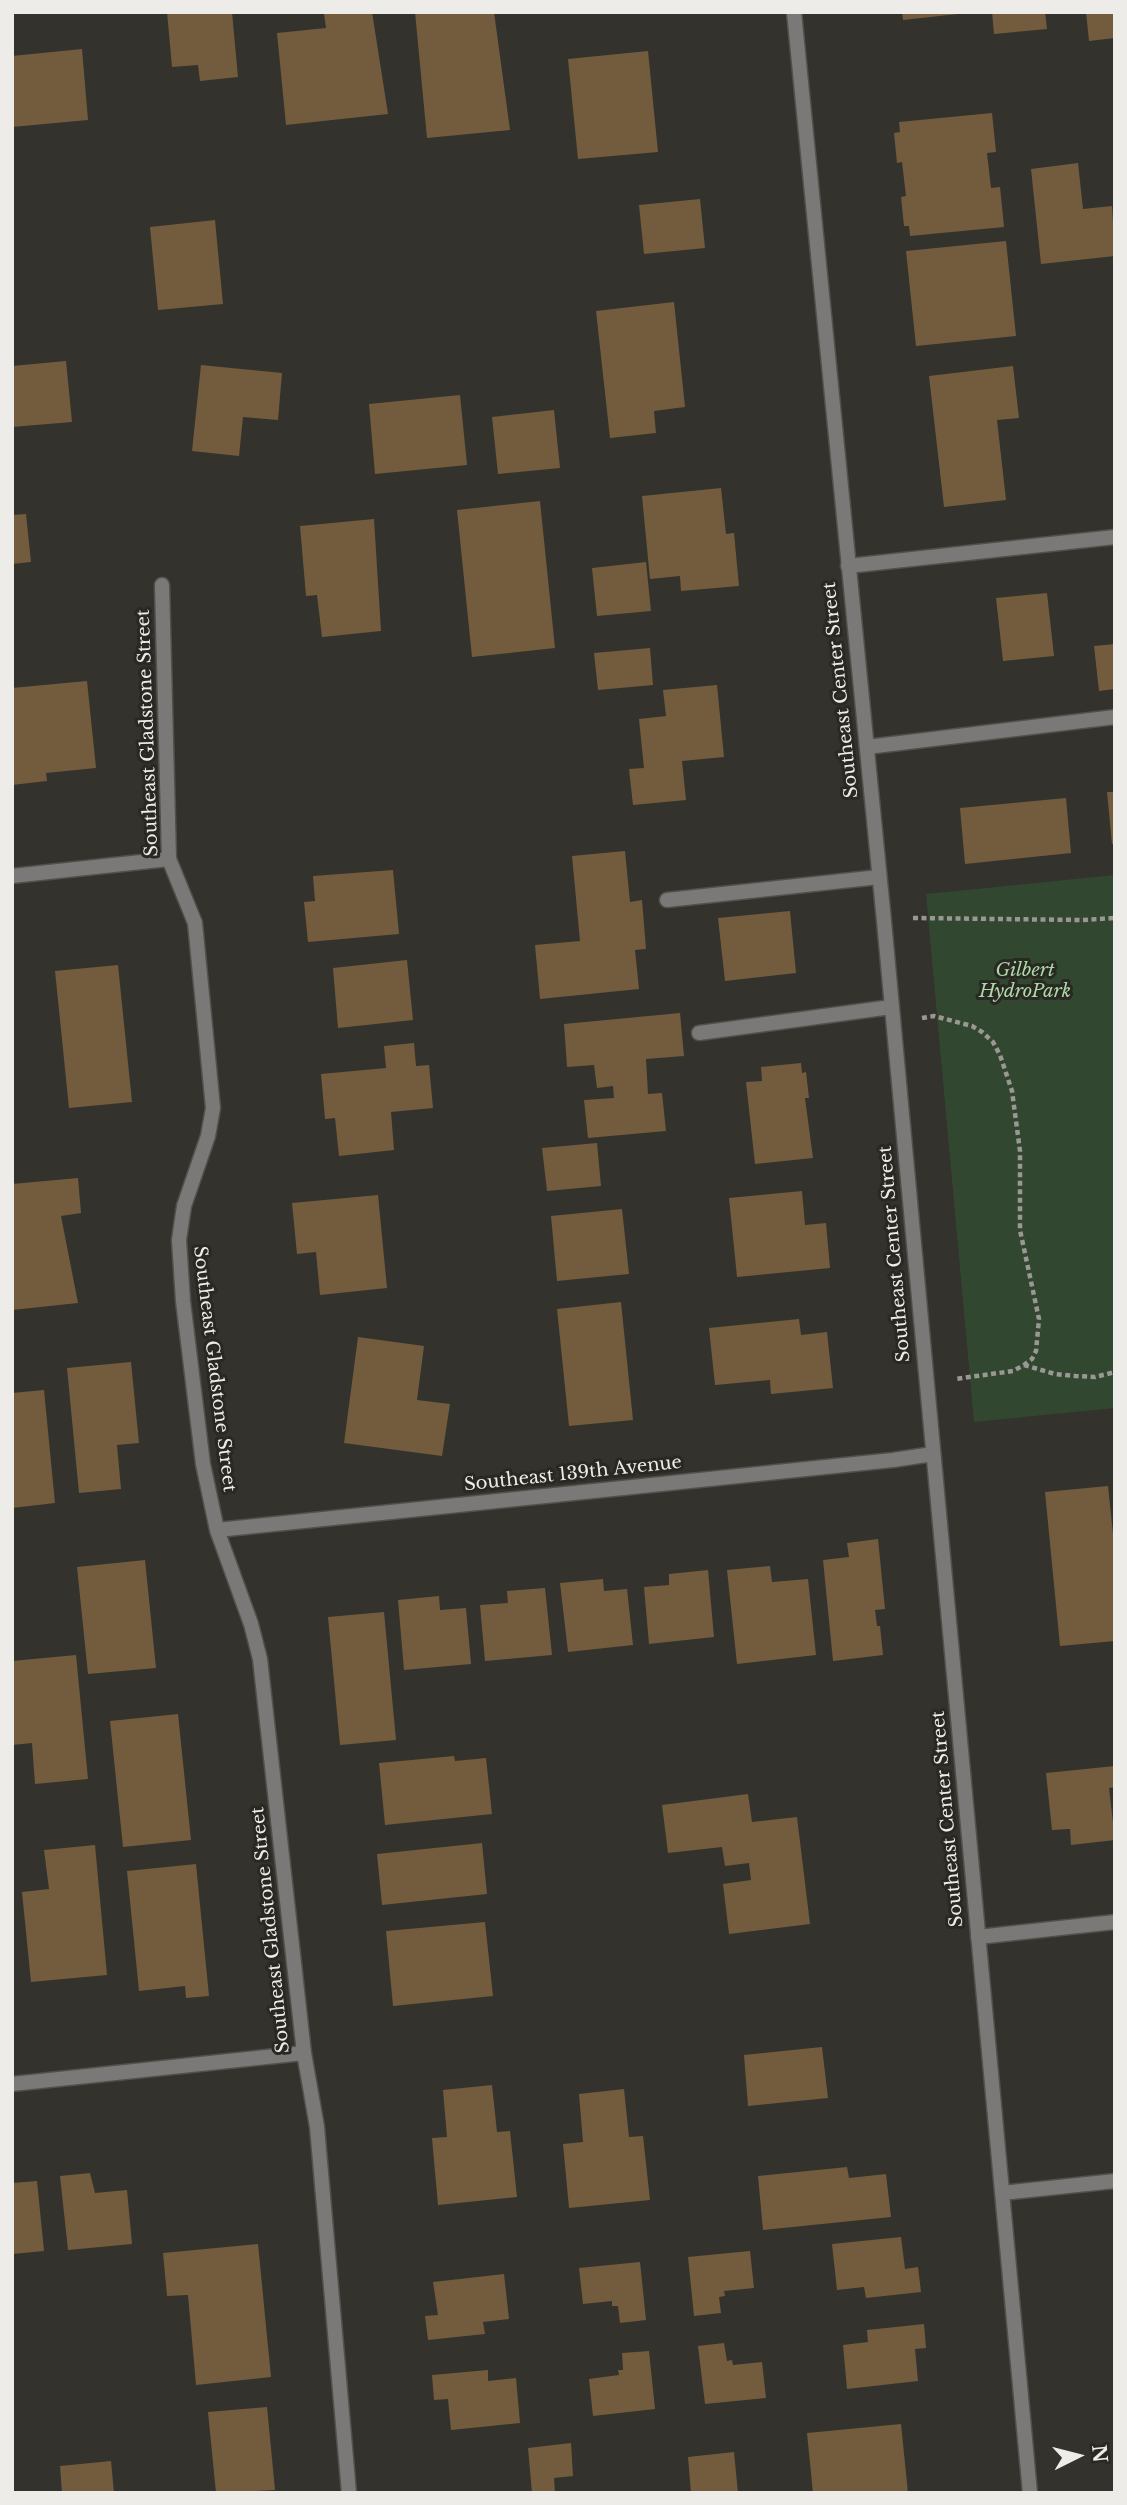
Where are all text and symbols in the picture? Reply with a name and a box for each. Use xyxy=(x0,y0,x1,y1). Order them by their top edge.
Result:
street label: Southeast Center Street xyxy=(819,581,863,799)
street label: Southeast Gladstone Street xyxy=(133,609,163,857)
park label: Gilbert HydroPark xyxy=(979,960,1071,1002)
street label: Southeast Center Street xyxy=(875,1145,915,1363)
street label: Southeast Gladstone Street xyxy=(188,1245,240,1493)
street label: Southeast 139th Avenue xyxy=(463,1452,683,1496)
street label: Southeast Center Street xyxy=(928,1710,968,1928)
street label: Southeast Gladstone Street xyxy=(247,1806,295,2054)
north arrow xyxy=(1043,2421,1113,2491)
text: N xyxy=(1087,2444,1112,2464)

